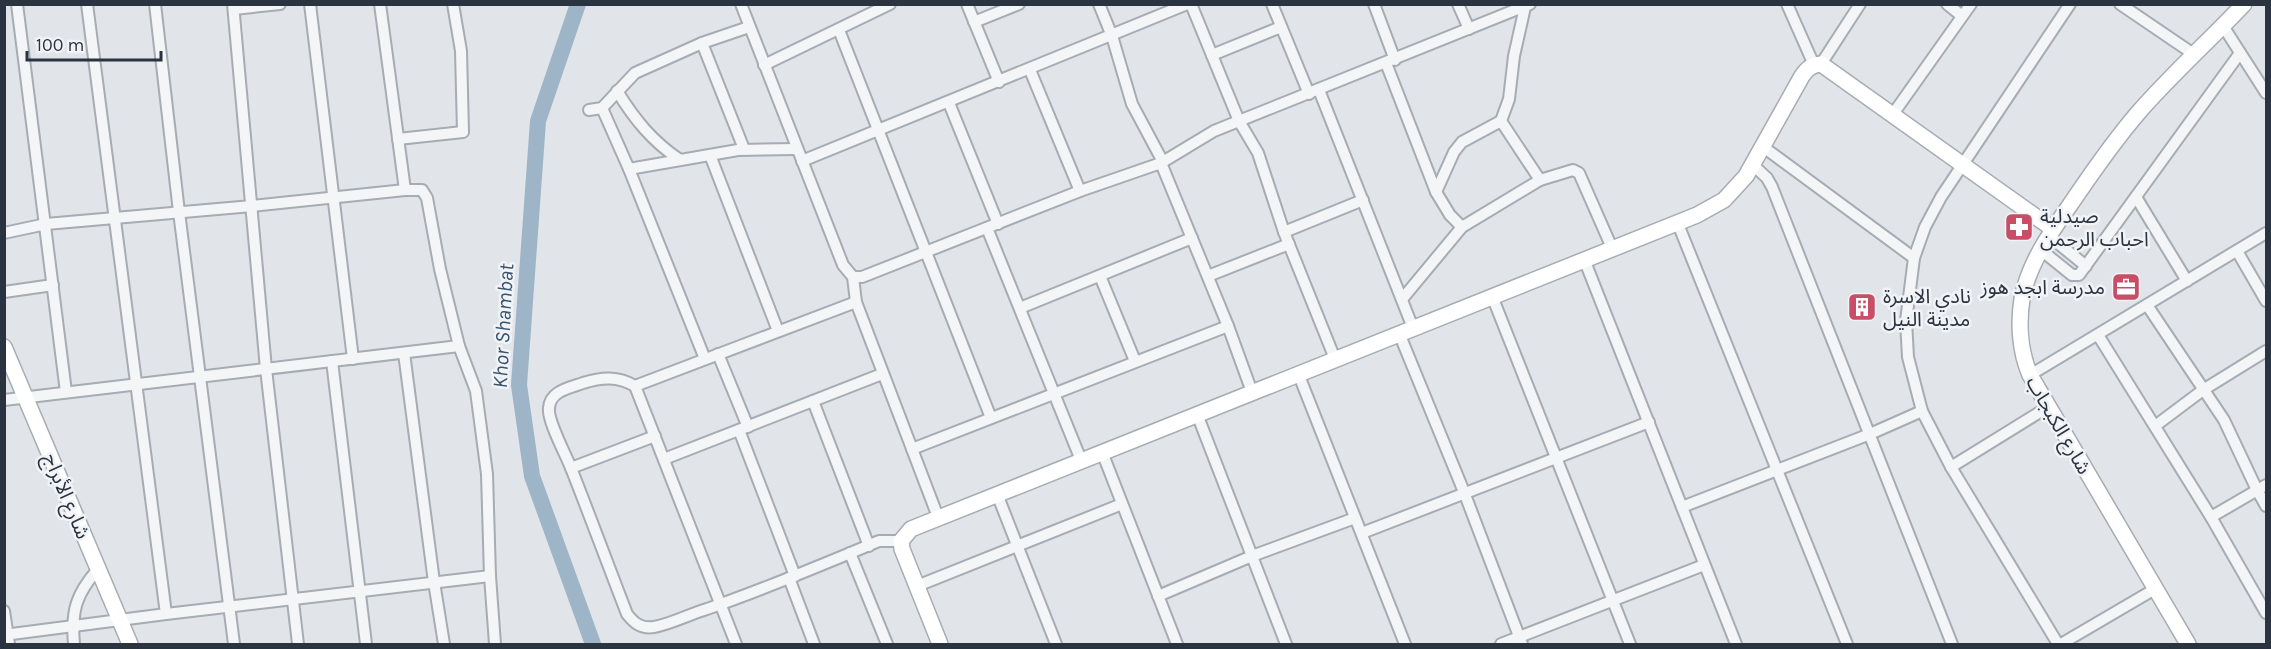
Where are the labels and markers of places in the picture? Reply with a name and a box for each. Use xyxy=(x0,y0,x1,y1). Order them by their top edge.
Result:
place label: صيدلية احباب الرحمن xyxy=(2040,205,2149,251)
pharmacy icon: صيدلية احباب الرحمن xyxy=(2003,211,2035,243)
office icon: مدرسة ابجد هوز xyxy=(2110,271,2142,303)
place label: مدرسة ابجد هوز xyxy=(1979,276,2105,299)
place label: نادي الاسرة مدينة النيل xyxy=(1883,285,1971,331)
building icon: نادي الاسرة مدينة النيل xyxy=(1846,291,1878,323)

